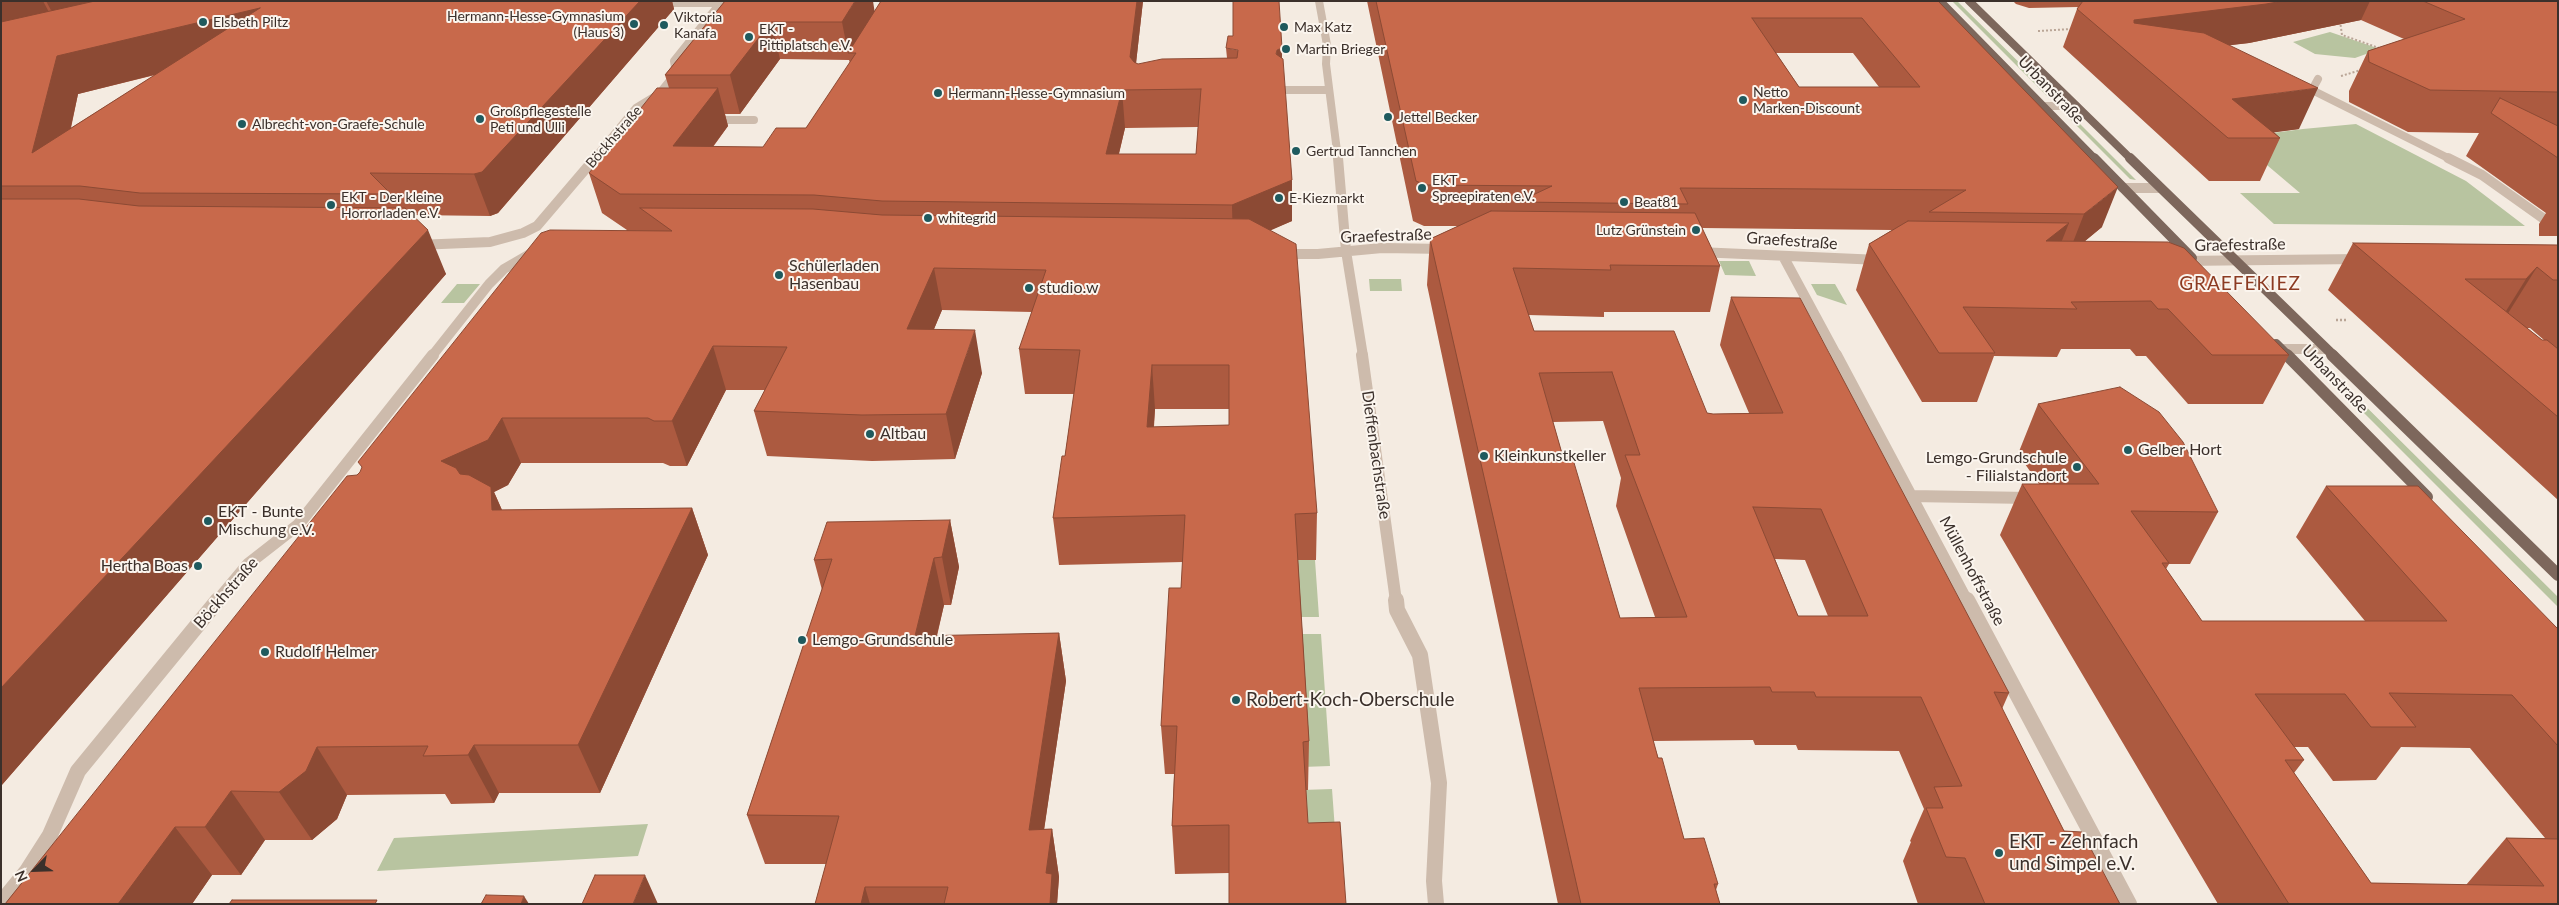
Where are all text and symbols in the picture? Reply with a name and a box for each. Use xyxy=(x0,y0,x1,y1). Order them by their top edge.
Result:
place label: Hermann-Hesse-Gymnasium (Haus 3) xyxy=(447,8,624,40)
place label: Viktoria Kanafa xyxy=(674,9,722,41)
place label: Elsbeth Piltz xyxy=(213,14,288,30)
marker: Elsbeth Piltz xyxy=(197,16,209,28)
marker: Hermann-Hesse-Gymnasium (Haus 3) xyxy=(628,18,640,30)
marker: Viktoria Kanafa xyxy=(658,19,670,31)
place label: Max Katz xyxy=(1294,19,1352,35)
place label: EKT - Pittiplatsch e.V. xyxy=(759,21,852,54)
marker: Max Katz xyxy=(1278,21,1290,33)
marker: EKT - Pittiplatsch e.V. xyxy=(743,31,755,43)
place label: Martin Brieger xyxy=(1296,41,1385,57)
marker: Martin Brieger xyxy=(1280,43,1292,55)
street label: Urbanstraße xyxy=(2014,52,2088,128)
place label: Netto Marken-Discount xyxy=(1753,84,1860,116)
place label: Hermann-Hesse-Gymnasium xyxy=(948,85,1125,101)
marker: Hermann-Hesse-Gymnasium xyxy=(932,87,944,99)
marker: Netto Marken-Discount xyxy=(1737,94,1749,106)
street label: Böckhstraße xyxy=(582,102,646,172)
place label: Großpflegestelle Peti und Ulli xyxy=(490,103,591,136)
place label: Jettel Becker xyxy=(1398,109,1477,125)
marker: Jettel Becker xyxy=(1382,111,1394,123)
marker: Großpflegestelle Peti und Ulli xyxy=(474,113,486,125)
place label: Albrecht-von-Graefe-Schule xyxy=(252,116,425,132)
marker: Albrecht-von-Graefe-Schule xyxy=(236,118,248,130)
place label: Gertrud Tannchen xyxy=(1306,143,1417,159)
marker: Gertrud Tannchen xyxy=(1290,145,1302,157)
place label: EKT - Spreepiraten e.V. xyxy=(1432,172,1535,204)
marker: EKT - Spreepiraten e.V. xyxy=(1416,182,1428,194)
place label: EKT - Der kleine Horrorladen e.V. xyxy=(341,189,442,222)
place label: E-Kiezmarkt xyxy=(1289,190,1364,206)
marker: E-Kiezmarkt xyxy=(1273,192,1285,204)
place label: Beat81 xyxy=(1634,194,1678,210)
marker: Beat81 xyxy=(1618,196,1630,208)
marker: EKT - Der kleine Horrorladen e.V. xyxy=(325,199,337,211)
place label: whitegrid xyxy=(938,210,996,226)
marker: whitegrid xyxy=(922,212,934,224)
place label: Lutz Grünstein xyxy=(1596,222,1686,238)
marker: Lutz Grünstein xyxy=(1690,224,1702,236)
street label: Graefestraße xyxy=(1340,225,1432,247)
street label: Graefestraße xyxy=(1746,228,1838,254)
street label: Graefestraße xyxy=(2194,235,2286,255)
place label: Schülerladen Hasenbau xyxy=(789,256,879,294)
marker: Schülerladen Hasenbau xyxy=(773,269,785,281)
district label: GRAEFEKIEZ xyxy=(2178,273,2302,295)
place label: studio.w xyxy=(1039,278,1098,298)
marker: studio.w xyxy=(1023,282,1035,294)
street label: Urbanstraße xyxy=(2298,341,2372,417)
street label: Dieffenbachstraße xyxy=(1357,390,1395,520)
place label: Altbau xyxy=(880,424,926,444)
marker: Altbau xyxy=(864,428,876,440)
place label: Gelber Hort xyxy=(2138,440,2222,460)
marker: Gelber Hort xyxy=(2122,444,2134,456)
place label: Kleinkunstkeller xyxy=(1494,446,1606,466)
place label: Lemgo-Grundschule - Filialstandort xyxy=(1926,448,2067,486)
marker: Kleinkunstkeller xyxy=(1478,450,1490,462)
marker: Lemgo-Grundschule - Filialstandort xyxy=(2071,461,2083,473)
place label: EKT - Bunte Mischung e.V. xyxy=(218,502,315,540)
street label: Müllenhoffstraße xyxy=(1935,513,2009,629)
marker: EKT - Bunte Mischung e.V. xyxy=(202,515,214,527)
street label: Böckhstraße xyxy=(190,553,262,633)
place label: Hertha Boas xyxy=(101,556,188,576)
marker: Hertha Boas xyxy=(192,560,204,572)
place label: Lemgo-Grundschule xyxy=(812,630,953,650)
marker: Lemgo-Grundschule xyxy=(796,634,808,646)
place label: Rudolf Helmer xyxy=(275,642,377,662)
marker: Rudolf Helmer xyxy=(259,646,271,658)
place label: Robert-Koch-Oberschule xyxy=(1246,689,1454,711)
marker: Robert-Koch-Oberschule xyxy=(1230,694,1242,706)
place label: EKT - Zehnfach und Simpel e.V. xyxy=(2009,831,2138,875)
north arrow xyxy=(10,845,60,895)
marker: EKT - Zehnfach und Simpel e.V. xyxy=(1993,847,2005,859)
text: N xyxy=(11,868,31,885)

